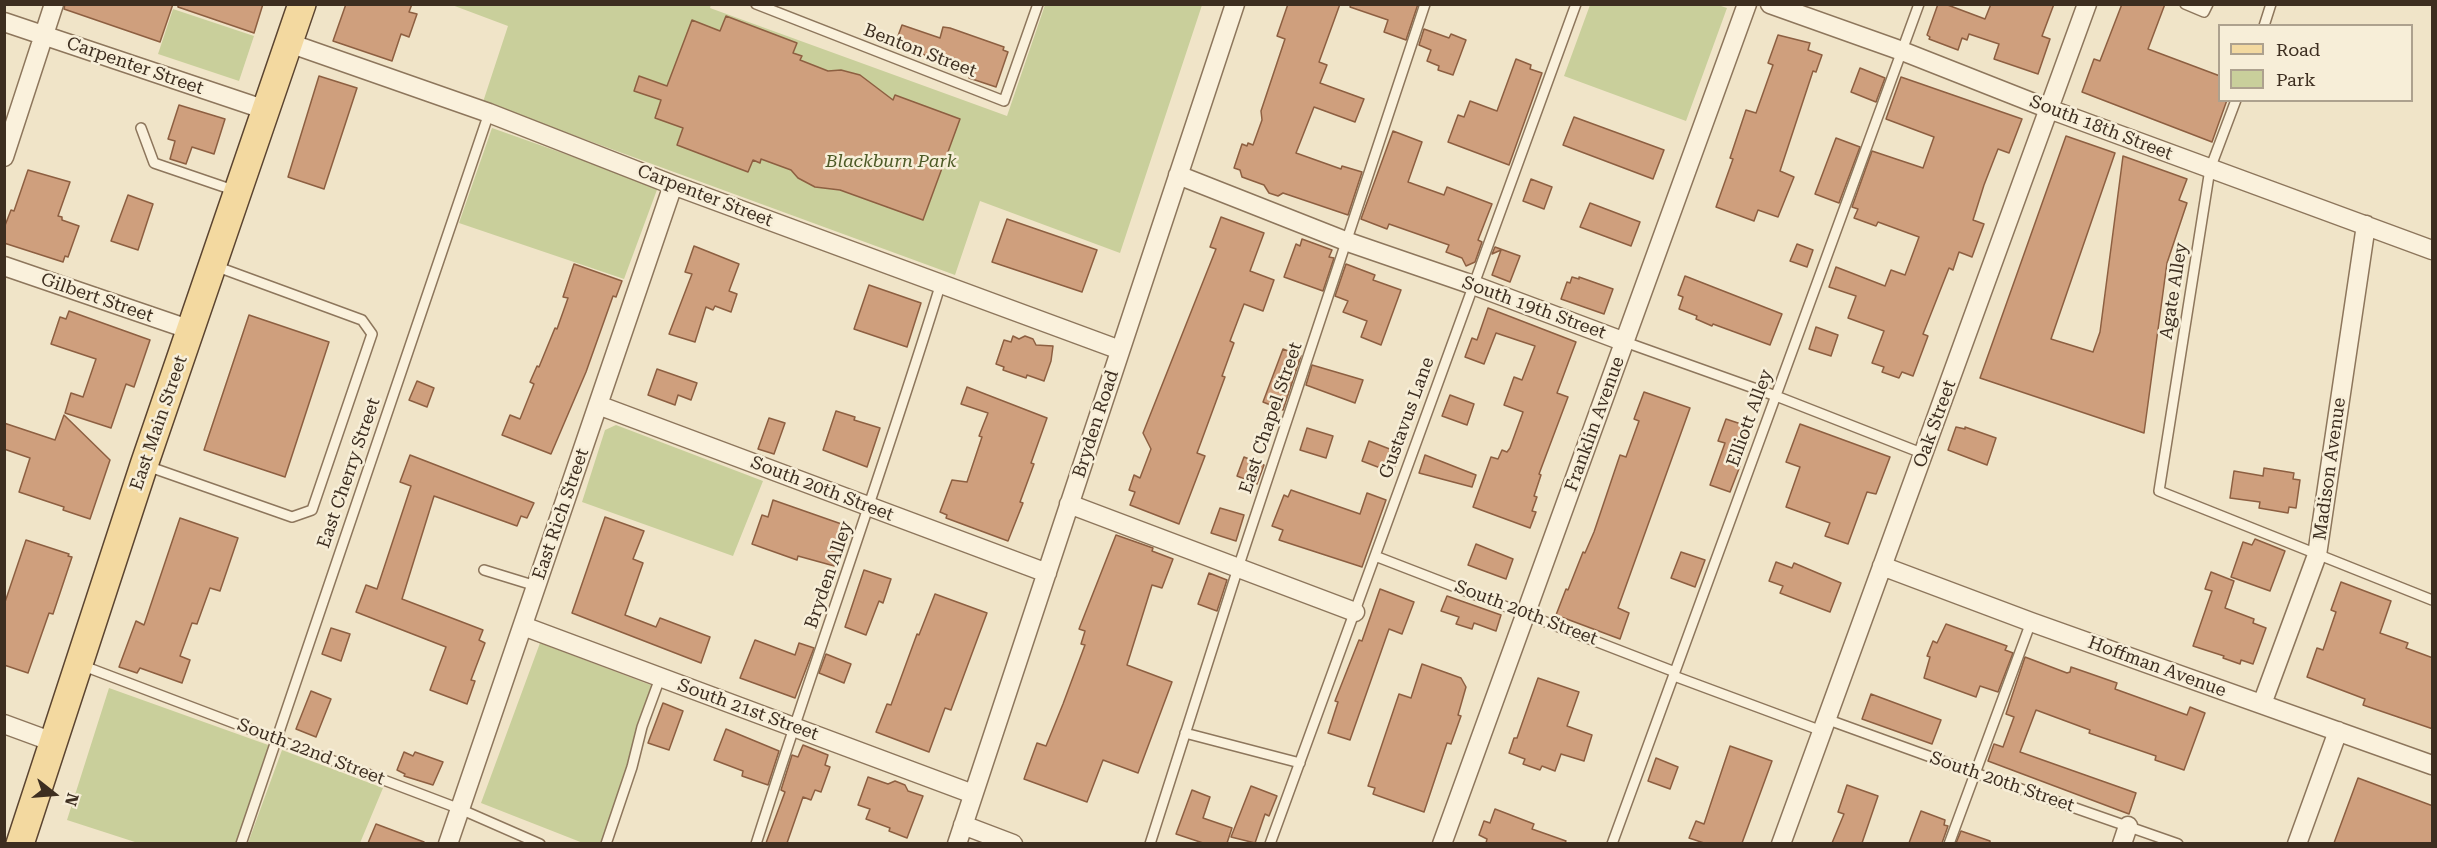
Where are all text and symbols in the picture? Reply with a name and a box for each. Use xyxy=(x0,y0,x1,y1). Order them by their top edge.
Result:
street label: Benton Street xyxy=(861,20,979,82)
legend xyxy=(2218,24,2413,102)
street label: Carpenter Street xyxy=(64,32,206,100)
text: Road xyxy=(2276,39,2320,60)
text: Park xyxy=(2276,69,2316,90)
street label: South 18th Street xyxy=(2026,91,2176,165)
park label: Blackburn Park xyxy=(826,151,956,173)
street label: Carpenter Street xyxy=(634,160,776,232)
street label: Agate Alley xyxy=(2156,241,2192,341)
street label: Gilbert Street xyxy=(38,269,156,327)
street label: South 19th Street xyxy=(1459,272,1609,344)
street label: East Chapel Street xyxy=(1235,339,1307,497)
street label: East Main Street xyxy=(126,353,192,493)
street label: Gustavus Lane xyxy=(1375,354,1439,482)
street label: Franklin Avenue xyxy=(1561,354,1629,494)
street label: Elliott Alley xyxy=(1722,366,1778,470)
street label: Bryden Road xyxy=(1068,367,1124,481)
street label: Oak Street xyxy=(1909,377,1961,471)
street label: East Cherry Street xyxy=(313,395,385,551)
street label: Madison Avenue xyxy=(2309,396,2351,542)
street label: East Rich Street xyxy=(528,446,594,582)
street label: South 20th Street xyxy=(747,452,897,526)
street label: Bryden Alley xyxy=(801,519,857,631)
street label: South 20th Street xyxy=(1451,576,1601,650)
street label: Hoffman Avenue xyxy=(2085,632,2229,702)
street label: South 21st Street xyxy=(675,674,821,746)
street label: South 22nd Street xyxy=(234,714,388,790)
street label: South 20th Street xyxy=(1927,747,2077,817)
north arrow xyxy=(24,764,84,824)
text: N xyxy=(61,791,83,808)

